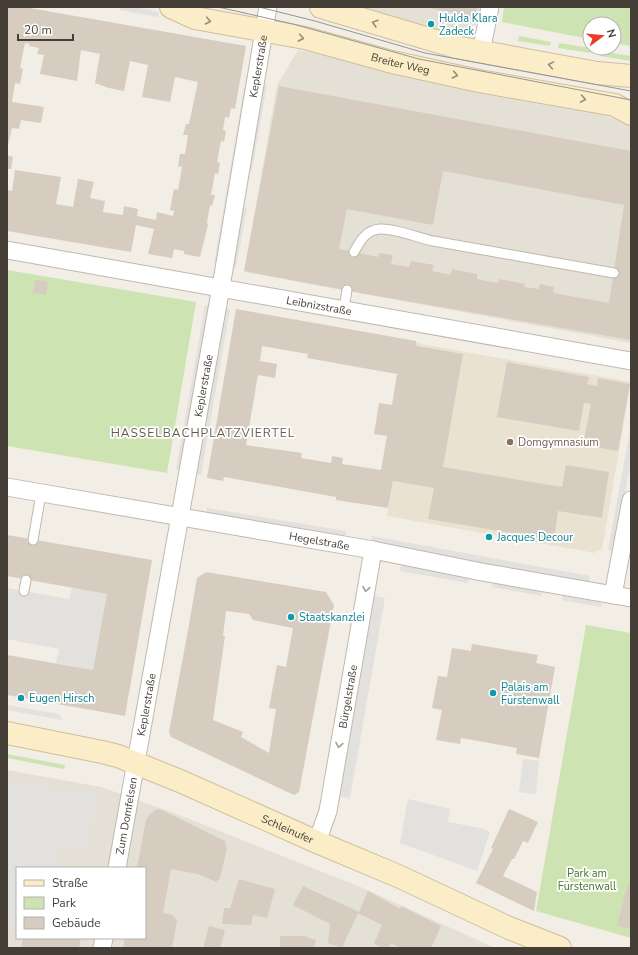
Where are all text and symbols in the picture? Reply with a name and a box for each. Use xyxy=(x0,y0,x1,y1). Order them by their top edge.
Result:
place label: Hulda Klara Zadeck xyxy=(439,11,498,39)
scale bar xyxy=(18,16,73,42)
one-way arrow xyxy=(204,16,211,24)
north arrow xyxy=(582,16,622,56)
one-way arrow xyxy=(372,19,379,28)
marker: Hulda Klara Zadeck xyxy=(426,19,436,29)
text: 20 m xyxy=(24,22,52,38)
text: N xyxy=(603,27,619,39)
one-way arrow xyxy=(298,33,305,41)
street label: Keplerstraße xyxy=(246,34,271,99)
street label: Breiter Weg xyxy=(369,50,431,78)
one-way arrow xyxy=(548,61,554,70)
one-way arrow xyxy=(452,71,458,79)
one-way arrow xyxy=(579,94,586,103)
street label: Leibnizstraße xyxy=(285,293,353,319)
street label: Keplerstraße xyxy=(191,353,217,418)
district label: HASSELBACHPLATZVIERTEL xyxy=(111,425,295,441)
place label: Domgymnasium xyxy=(518,435,599,450)
marker: Domgymnasium xyxy=(505,437,515,447)
street label: Hegelstraße xyxy=(288,529,351,554)
place label: Jacques Decour xyxy=(496,530,573,545)
marker: Jacques Decour xyxy=(484,532,494,542)
one-way arrow xyxy=(362,586,371,592)
place label: Staatskanzlei xyxy=(299,610,365,625)
marker: Staatskanzlei xyxy=(286,612,296,622)
street label: Bürgelstraße xyxy=(335,663,361,730)
street label: Keplerstraße xyxy=(134,672,160,737)
place label: Palais am Fürstenwall xyxy=(501,680,560,708)
marker: Palais am Fürstenwall xyxy=(488,688,498,698)
place label: Eugen Hirsch xyxy=(29,691,94,706)
marker: Eugen Hirsch xyxy=(16,693,26,703)
one-way arrow xyxy=(335,741,344,748)
street label: Zum Domfelsen xyxy=(113,776,141,856)
street label: Schleinufer xyxy=(259,811,316,848)
park label: Park am Fürstenwall xyxy=(558,866,617,894)
legend xyxy=(16,867,146,939)
text: Straße xyxy=(52,875,88,891)
text: Park xyxy=(52,895,77,911)
text: Gebäude xyxy=(52,915,101,931)

